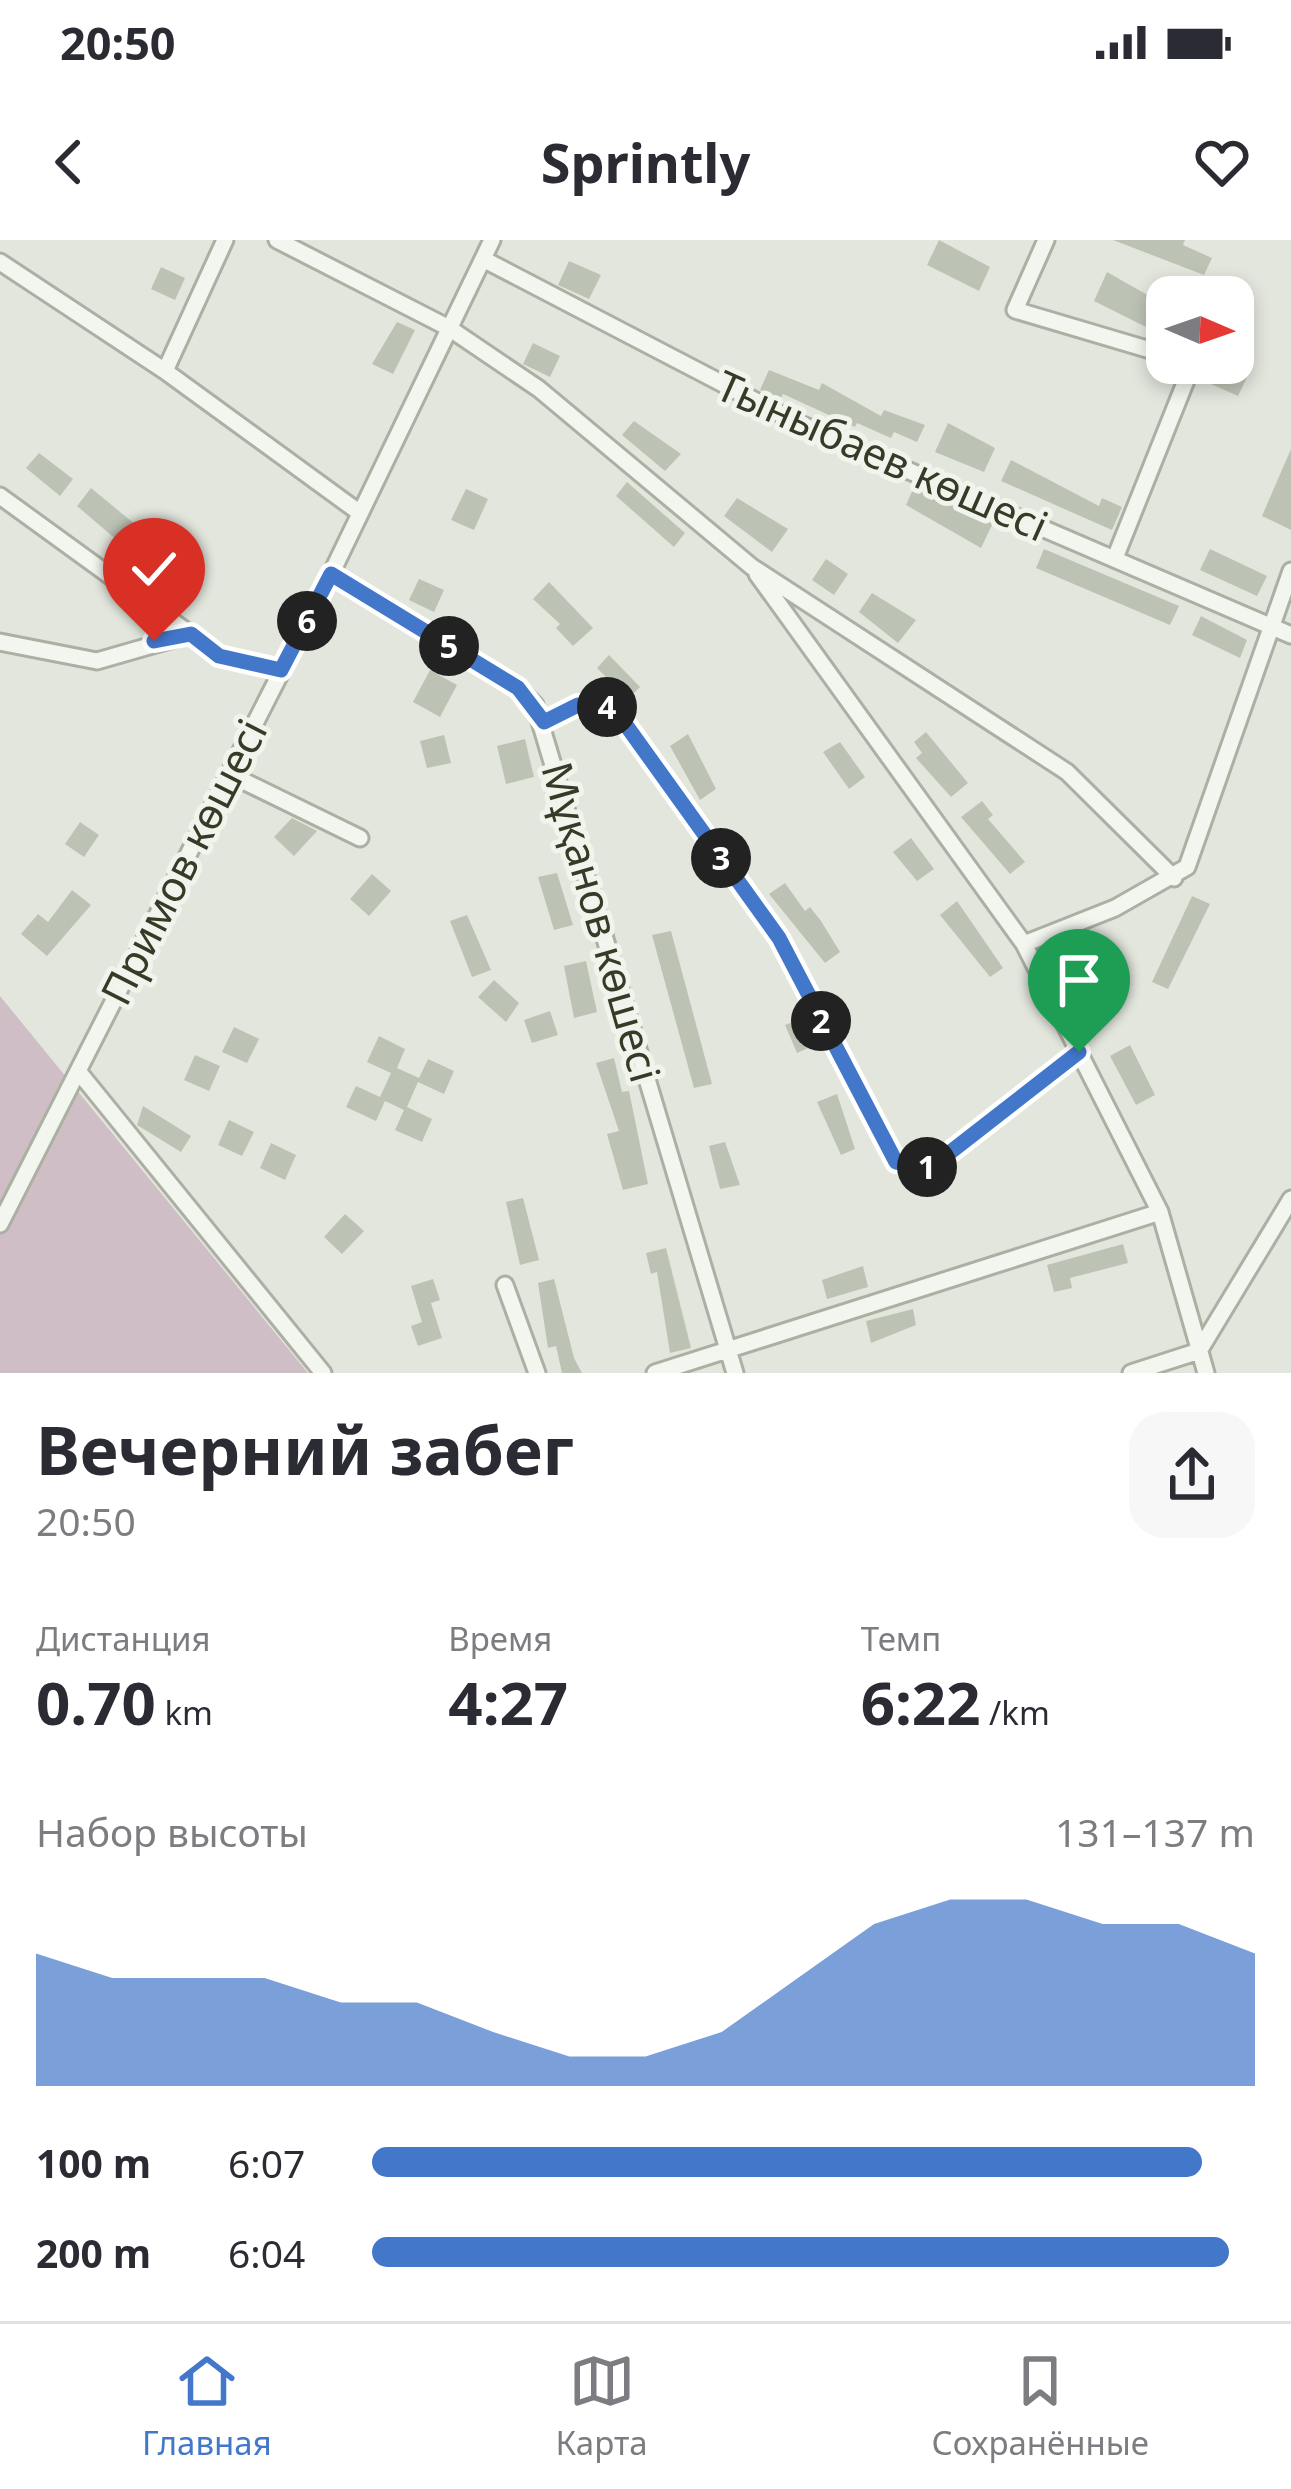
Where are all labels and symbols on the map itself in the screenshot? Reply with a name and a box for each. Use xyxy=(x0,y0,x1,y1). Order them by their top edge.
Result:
north arrow xyxy=(1146,276,1254,384)
street label: Тыныбаев көшесі xyxy=(708,356,1057,553)
pin xyxy=(103,518,205,641)
pin: 6 xyxy=(277,591,337,651)
pin: 5 xyxy=(419,616,479,676)
pin: 4 xyxy=(577,677,637,737)
street label: Примов көшесі xyxy=(86,709,279,1014)
street label: Мұқанов көшесі xyxy=(530,755,675,1088)
pin: 3 xyxy=(691,828,751,888)
pin xyxy=(1028,929,1130,1052)
pin: 2 xyxy=(791,991,851,1051)
pin: 1 xyxy=(897,1137,957,1197)

